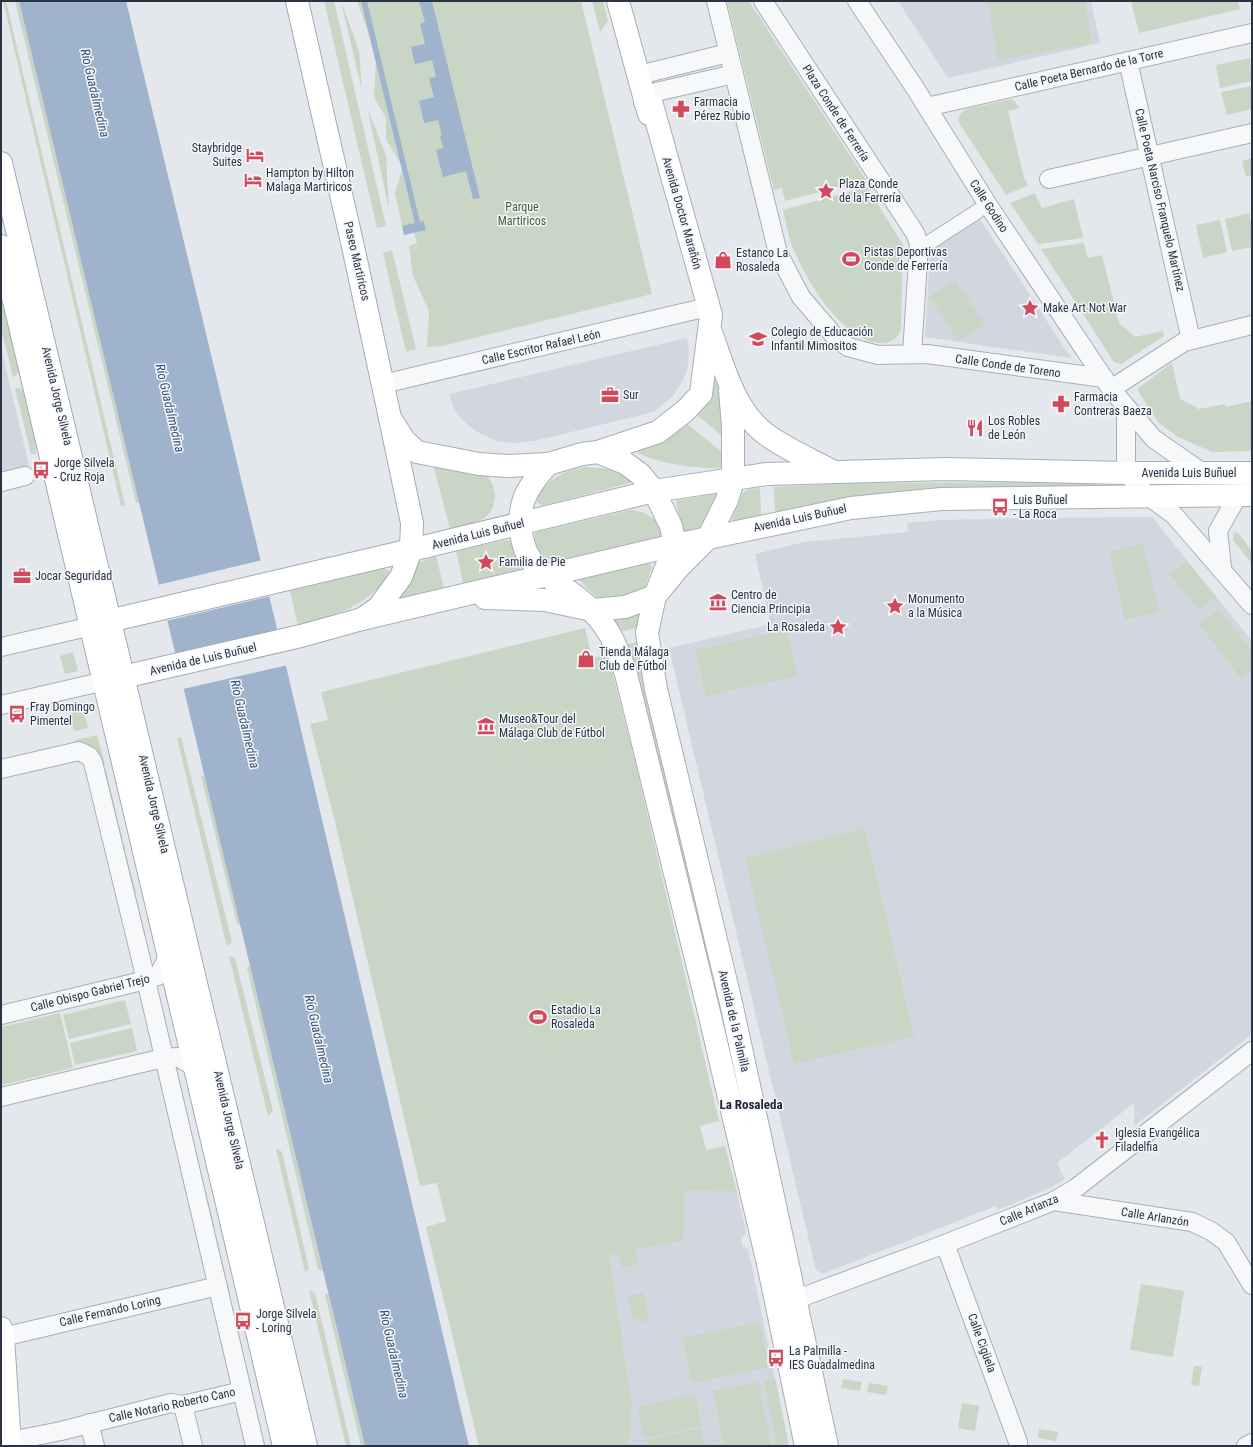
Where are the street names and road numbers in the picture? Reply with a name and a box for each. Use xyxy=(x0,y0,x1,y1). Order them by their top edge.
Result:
street label: Calle Poeta Bernardo de la Torre xyxy=(1013,46,1165,94)
street label: Plaza Conde de Ferrería xyxy=(799,62,873,164)
street label: Calle Poeta Narciso Franquelo Martínez xyxy=(1132,107,1188,293)
street label: Avenida Doctor Marañón xyxy=(659,155,705,271)
street label: Calle Godino xyxy=(967,177,1011,235)
street label: Paseo Martiricos xyxy=(341,220,373,302)
street label: Calle Escritor Rafael León xyxy=(480,326,602,368)
street label: Avenida Jorge Silvela xyxy=(39,345,75,447)
street label: Calle Conde de Toreno xyxy=(954,352,1062,380)
street label: Avenida Luis Buñuel xyxy=(1142,466,1236,480)
street label: Avenida Luis Buñuel xyxy=(752,501,848,535)
street label: Avenida Luis Buñuel xyxy=(430,516,526,552)
street label: Avenida de Luis Buñuel xyxy=(148,640,258,678)
street label: Avenida Jorge Silvela xyxy=(136,753,172,855)
street label: Avenida de la Palmilla xyxy=(715,969,753,1074)
street label: Calle Obispo Gabriel Trejo xyxy=(29,971,151,1015)
street label: Avenida Jorge Silvela xyxy=(211,1069,247,1171)
street label: Calle Arlanza xyxy=(998,1191,1061,1229)
street label: Calle Arlanzón xyxy=(1120,1205,1190,1229)
street label: Calle Fernando Loring xyxy=(58,1293,162,1329)
street label: Calle Cigüela xyxy=(965,1312,999,1375)
street label: Calle Notario Roberto Cano xyxy=(108,1385,236,1425)

